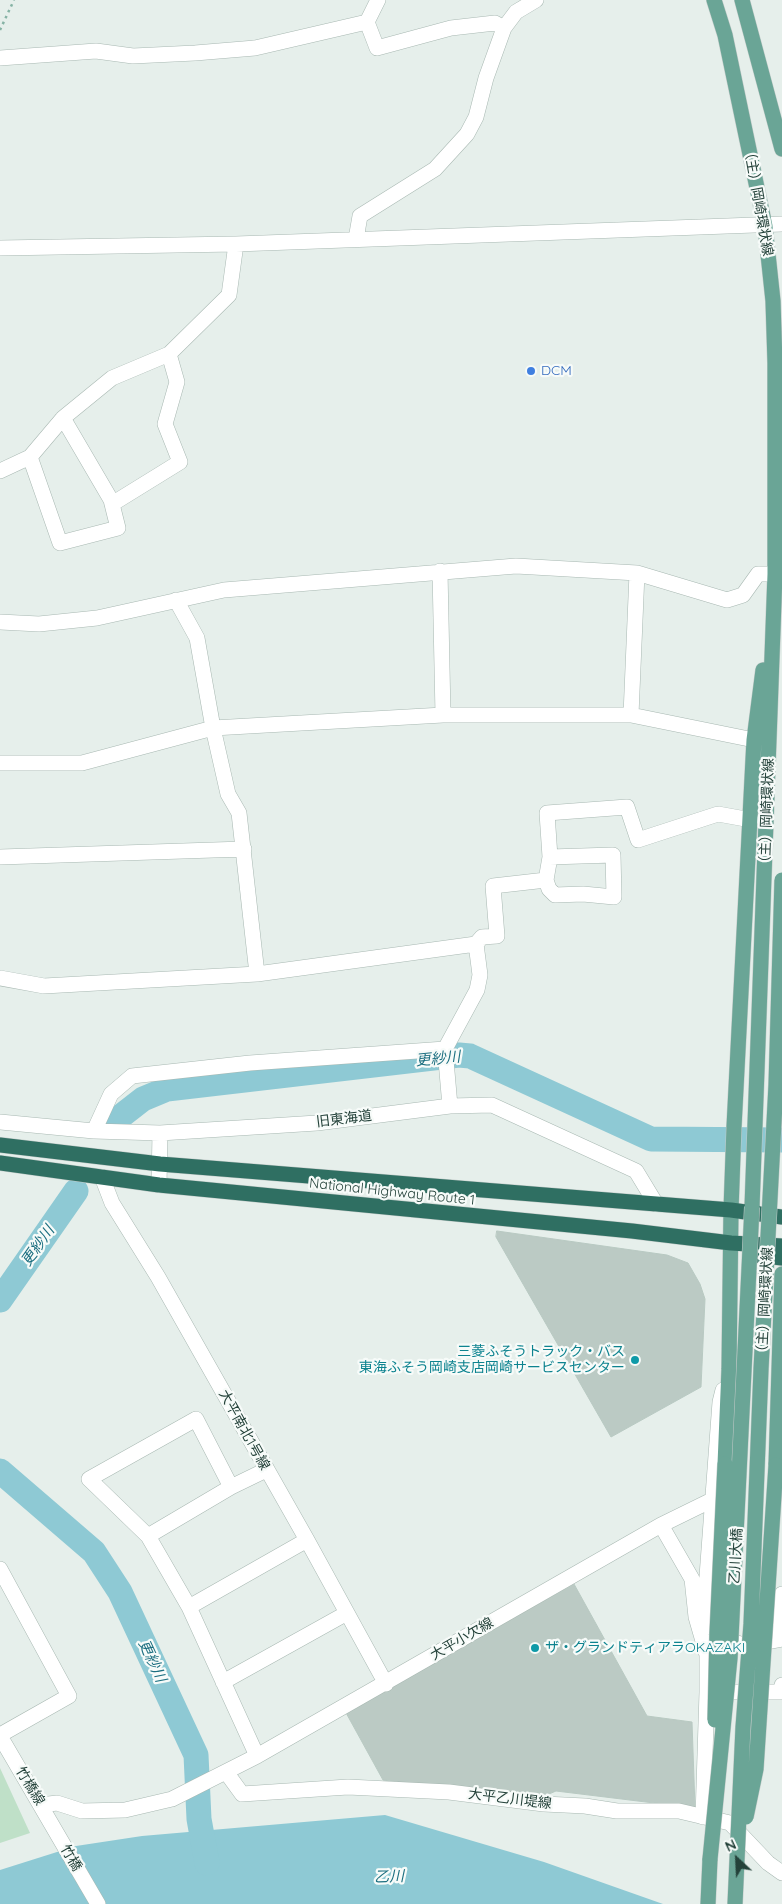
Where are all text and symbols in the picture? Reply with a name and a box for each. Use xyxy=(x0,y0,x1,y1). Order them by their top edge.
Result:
street label: （主）岡崎環状線 xyxy=(740,144,776,258)
place label: DCM xyxy=(541,363,572,379)
marker: DCM xyxy=(525,365,537,377)
street label: （主）岡崎環状線 xyxy=(757,758,777,870)
water label: 更紗川 xyxy=(415,1048,461,1070)
street label: 旧東海道 xyxy=(315,1107,373,1131)
street label: National Highway Route 1 xyxy=(308,1175,476,1209)
water label: 更紗川 xyxy=(18,1222,58,1270)
street label: （主）岡崎環状線 xyxy=(754,1247,776,1359)
place label: 三菱ふそうトラック・バス 東海ふそう岡崎支店岡崎サービスセンター xyxy=(359,1344,625,1376)
marker: 三菱ふそうトラック・バス 東海ふそう岡崎支店岡崎サービスセンター xyxy=(629,1354,641,1366)
street label: 大平南北1号線 xyxy=(215,1387,273,1473)
street label: 乙川大橋 xyxy=(726,1528,746,1584)
street label: 大平小欠線 xyxy=(427,1614,497,1664)
water label: 更紗川 xyxy=(134,1637,170,1685)
place label: ザ・グランドティアラOKAZAKI xyxy=(545,1640,745,1656)
marker: ザ・グランドティアラOKAZAKI xyxy=(529,1642,541,1654)
street label: 竹橋線 xyxy=(12,1764,48,1808)
street label: 大平乙川堤線 xyxy=(467,1786,553,1812)
north arrow xyxy=(712,1834,762,1884)
text: N xyxy=(722,1835,739,1856)
street label: 竹橋 xyxy=(57,1842,85,1874)
water label: 乙川 xyxy=(374,1867,404,1887)

